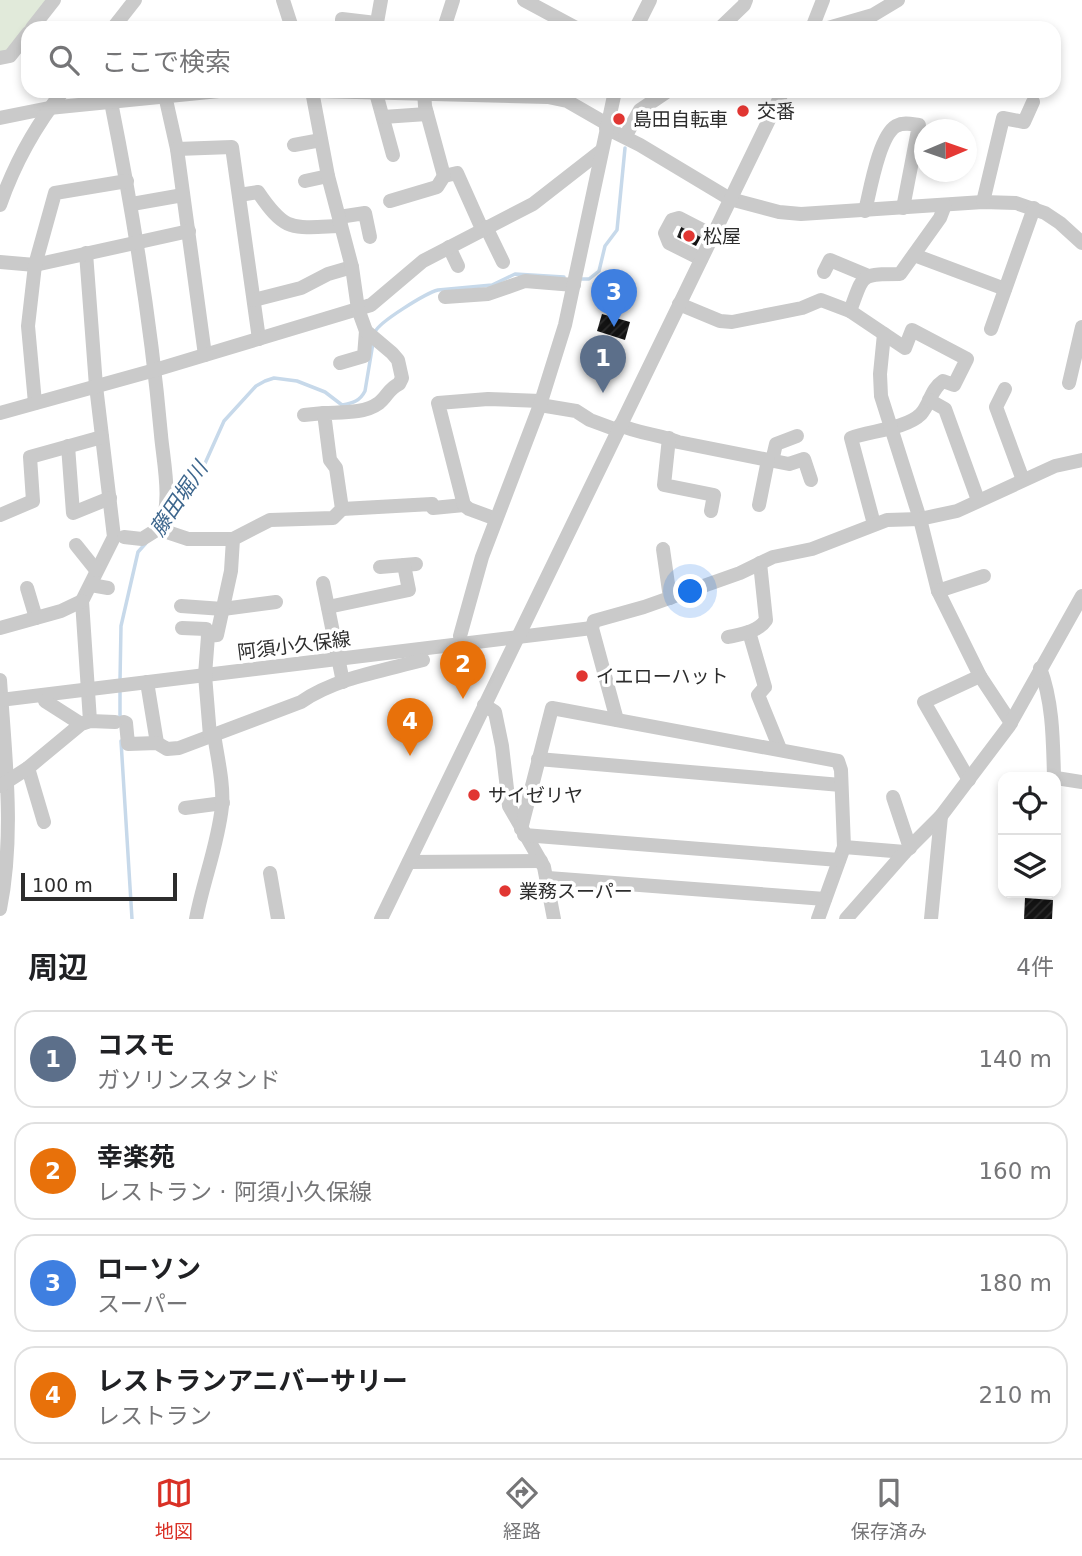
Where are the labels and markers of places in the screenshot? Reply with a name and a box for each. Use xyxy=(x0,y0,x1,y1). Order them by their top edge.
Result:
place label: 交番 xyxy=(757,100,795,122)
marker: 交番 xyxy=(735,103,751,119)
place label: 島田自転車 xyxy=(633,108,728,130)
marker: 島田自転車 xyxy=(611,111,627,127)
place label: 松屋 xyxy=(703,225,741,247)
marker: 松屋 xyxy=(681,228,697,244)
pin: 3 xyxy=(591,269,637,327)
pin: 1 xyxy=(580,335,626,393)
pin: 2 xyxy=(440,641,486,699)
place label: イエローハット xyxy=(596,665,728,687)
marker: イエローハット xyxy=(574,668,590,684)
pin: 4 xyxy=(387,698,433,756)
place label: サイゼリヤ xyxy=(488,784,583,806)
marker: サイゼリヤ xyxy=(466,787,482,803)
place label: 業務スーパー xyxy=(519,880,633,902)
marker: 業務スーパー xyxy=(497,883,513,899)

